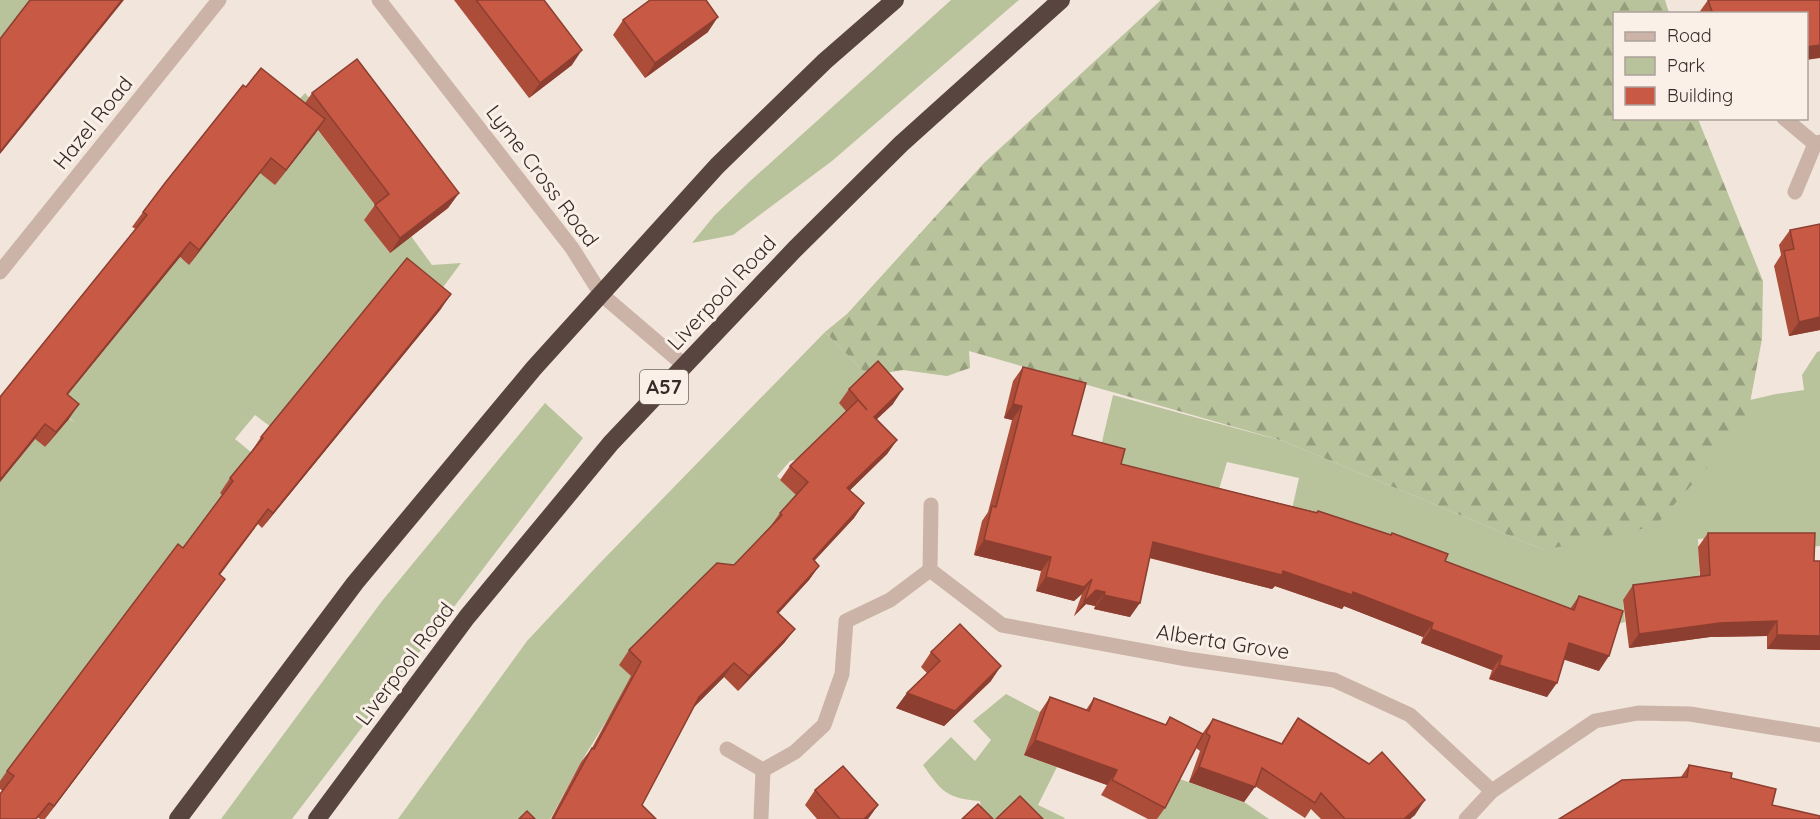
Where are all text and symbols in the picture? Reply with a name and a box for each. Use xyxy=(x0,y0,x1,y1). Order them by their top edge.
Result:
legend xyxy=(1613,12,1808,120)
text: Road xyxy=(1667,24,1712,47)
text: Park xyxy=(1667,54,1705,77)
street label: Hazel Road xyxy=(47,71,138,174)
text: Building xyxy=(1667,84,1733,107)
street label: Lyme Cross Road xyxy=(481,99,605,251)
street label: Liverpool Road xyxy=(662,230,781,355)
road number: A57 xyxy=(640,370,688,404)
street label: Liverpool Road xyxy=(349,597,459,730)
street label: Alberta Grove xyxy=(1155,618,1292,664)

